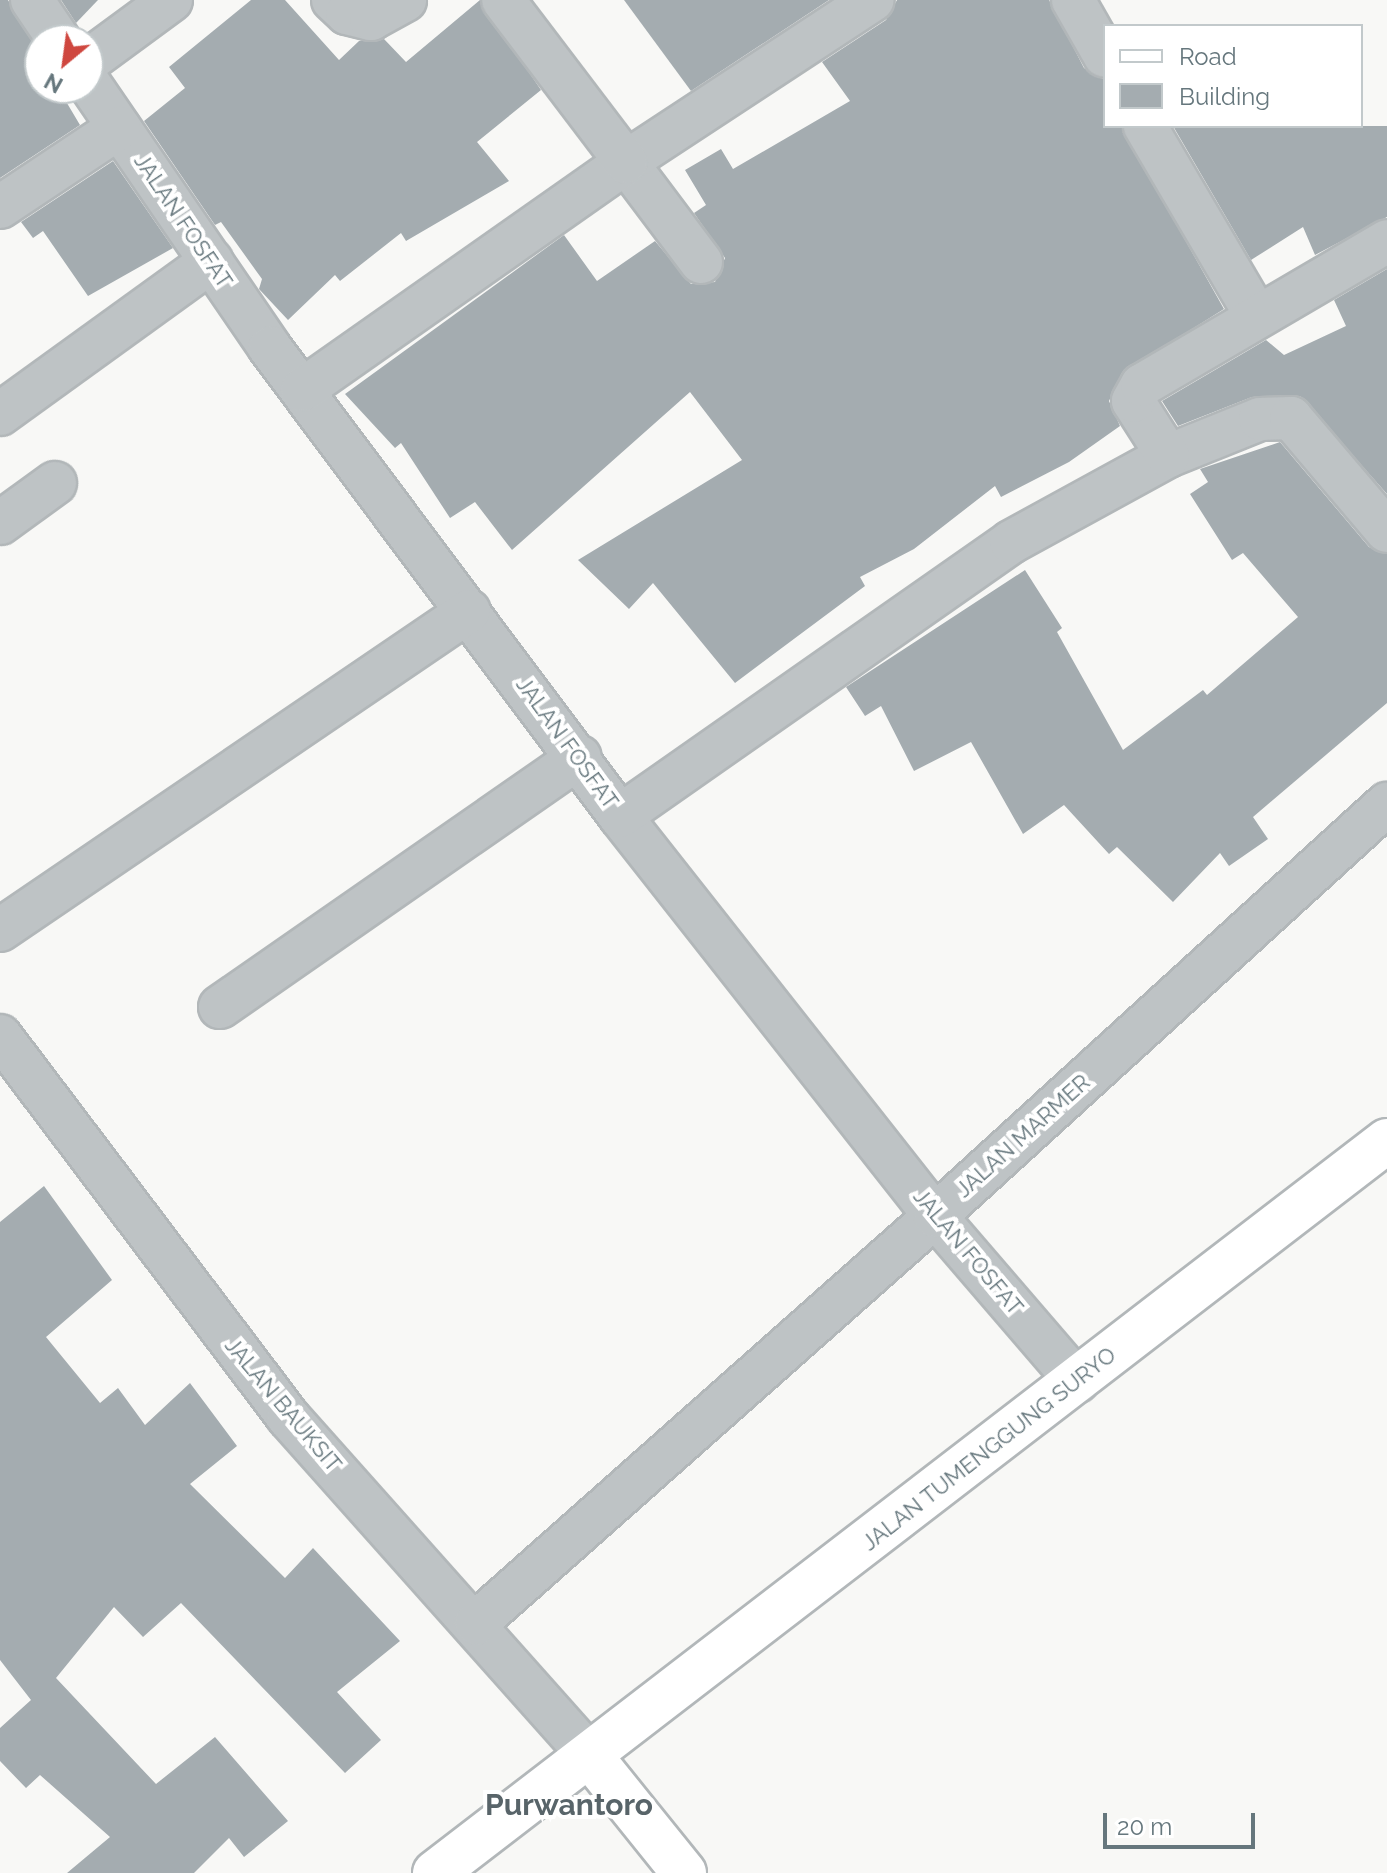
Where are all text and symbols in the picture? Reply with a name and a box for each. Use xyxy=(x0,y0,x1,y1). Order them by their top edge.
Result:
north arrow xyxy=(24,24,104,104)
legend xyxy=(1103,24,1363,128)
text: Road xyxy=(1179,42,1237,71)
text: N xyxy=(40,68,67,99)
text: Building xyxy=(1179,82,1270,111)
street label: JALAN FOSFAT xyxy=(128,149,238,293)
street label: JALAN FOSFAT xyxy=(510,672,624,814)
street label: JALAN MARMER xyxy=(951,1069,1095,1203)
street label: JALAN FOSFAT xyxy=(908,1184,1028,1320)
street label: JALAN BAUKSIT xyxy=(219,1333,347,1477)
street label: JALAN TUMENGGUNG SURYO xyxy=(857,1342,1121,1556)
district label: Purwantoro xyxy=(485,1787,653,1823)
scale bar xyxy=(1107,1797,1259,1847)
text: 20 m xyxy=(1117,1812,1172,1841)

